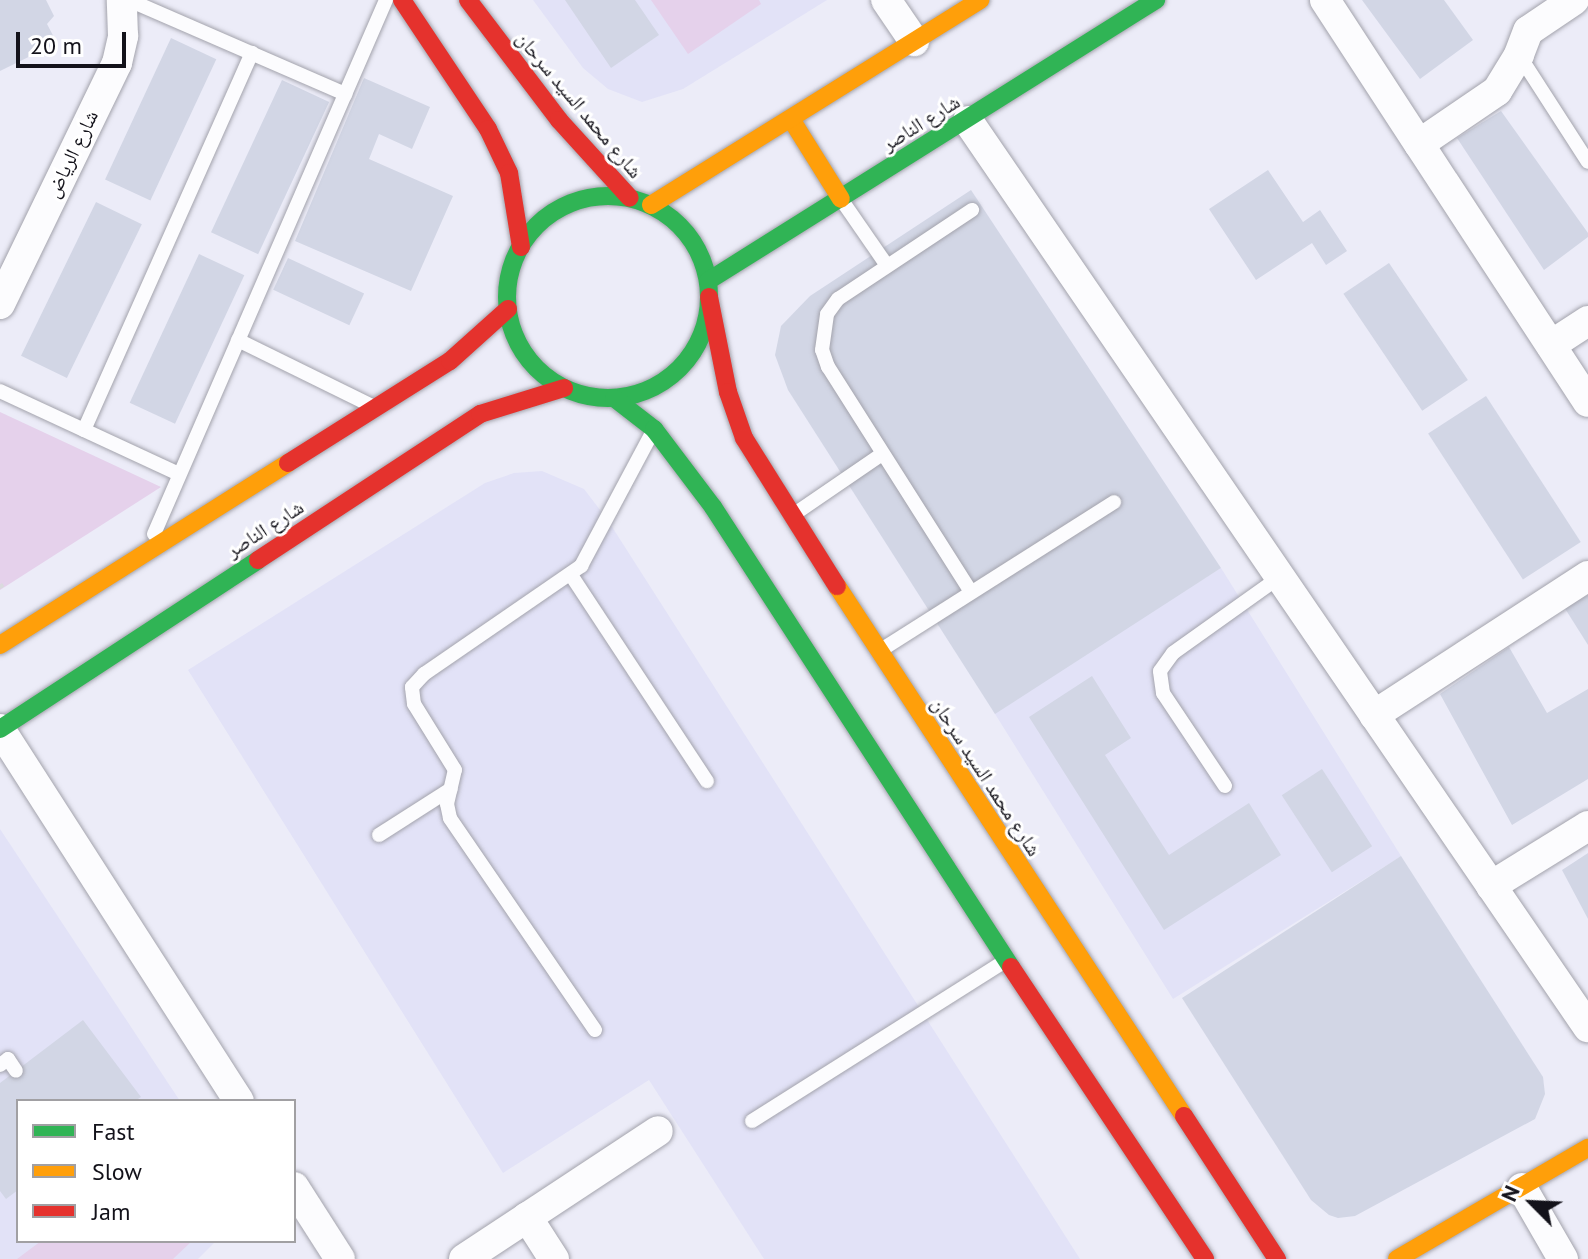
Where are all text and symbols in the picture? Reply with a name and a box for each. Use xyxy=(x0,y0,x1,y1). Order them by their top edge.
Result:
scale bar xyxy=(20,16,130,66)
street label: شارع محمد السيد سرحان xyxy=(511,27,647,183)
text: 20 m xyxy=(30,30,82,61)
street label: شارع الناصر xyxy=(878,90,964,156)
street label: شارع الرياض xyxy=(41,106,103,202)
street label: شارع الناصر xyxy=(222,495,308,563)
street label: شارع محمد السيد سرحان xyxy=(926,693,1046,861)
legend xyxy=(16,1099,296,1243)
text: Fast xyxy=(92,1116,135,1147)
text: Slow xyxy=(92,1156,142,1187)
north arrow xyxy=(1492,1163,1572,1243)
text: N xyxy=(1494,1181,1526,1206)
text: Jam xyxy=(92,1196,130,1227)

